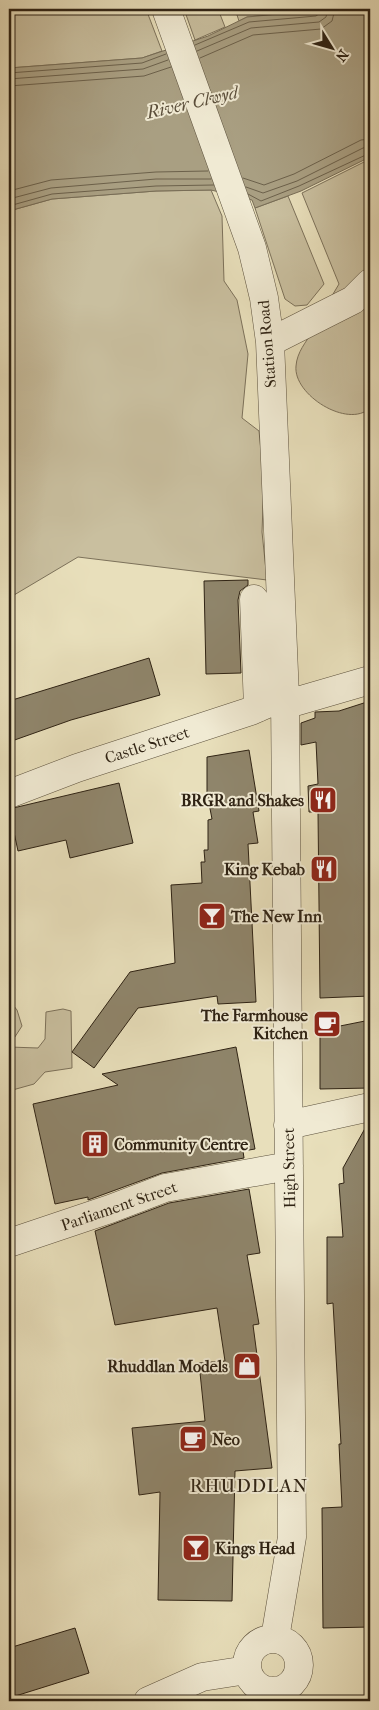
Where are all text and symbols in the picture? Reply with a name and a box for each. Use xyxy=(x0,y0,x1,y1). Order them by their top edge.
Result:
north arrow xyxy=(306,22,356,72)
text: N xyxy=(332,46,352,65)
water label: River Clwyd xyxy=(143,82,243,124)
street label: Station Road xyxy=(254,299,280,389)
street label: Castle Street xyxy=(102,722,192,768)
restaurant icon: BRGR and Shakes xyxy=(308,785,338,815)
place label: BRGR and Shakes xyxy=(181,791,304,810)
restaurant icon: King Kebab xyxy=(309,854,339,884)
place label: King Kebab xyxy=(224,860,306,880)
bar icon: The New Inn xyxy=(197,901,227,931)
place label: The New Inn xyxy=(230,907,323,926)
place label: The Farmhouse Kitchen xyxy=(200,1006,309,1043)
cafe icon: The Farmhouse Kitchen xyxy=(312,1009,342,1039)
street label: High Street xyxy=(279,1127,299,1208)
building icon: Community Centre xyxy=(80,1129,110,1159)
place label: Community Centre xyxy=(114,1135,248,1155)
street label: Parliament Street xyxy=(58,1177,180,1235)
shop icon: Rhuddlan Models xyxy=(232,1351,262,1381)
place label: Rhuddlan Models xyxy=(107,1357,228,1376)
cafe icon: Neo xyxy=(178,1424,208,1454)
place label: Neo xyxy=(212,1430,240,1449)
district label: RHUDDLAN xyxy=(190,1475,308,1497)
bar icon: Kings Head xyxy=(181,1533,211,1563)
place label: Kings Head xyxy=(215,1539,296,1559)

